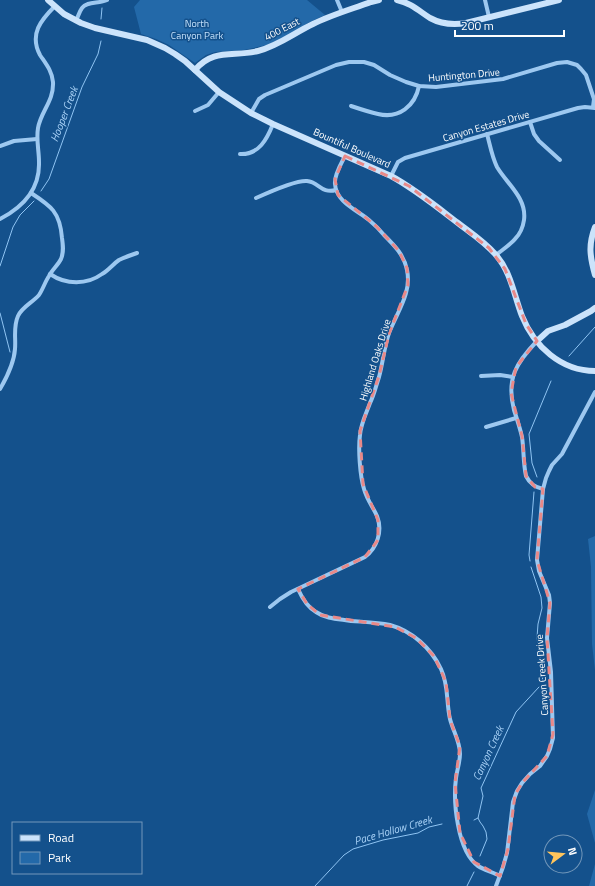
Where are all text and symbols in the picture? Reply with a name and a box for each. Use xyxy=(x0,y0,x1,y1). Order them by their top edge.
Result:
scale bar xyxy=(455,12,564,38)
street label: 400 East xyxy=(262,14,303,44)
park label: North Canyon Park xyxy=(171,16,223,43)
text: 200 m xyxy=(461,16,494,35)
street label: Huntington Drive xyxy=(428,64,500,86)
water label: Hooper Creek xyxy=(46,83,82,144)
street label: Canyon Estates Drive xyxy=(441,106,531,146)
street label: Bountiful Boulevard xyxy=(311,124,393,172)
street label: Highland Oaks Drive xyxy=(355,317,395,403)
street label: Canyon Creek Drive xyxy=(532,634,552,716)
water label: Canyon Creek xyxy=(468,722,508,783)
water label: Pace Hollow Creek xyxy=(352,811,435,849)
legend xyxy=(12,822,142,874)
text: Road xyxy=(48,828,74,847)
north arrow xyxy=(543,834,583,874)
text: N xyxy=(564,845,581,857)
text: Park xyxy=(48,848,71,867)

